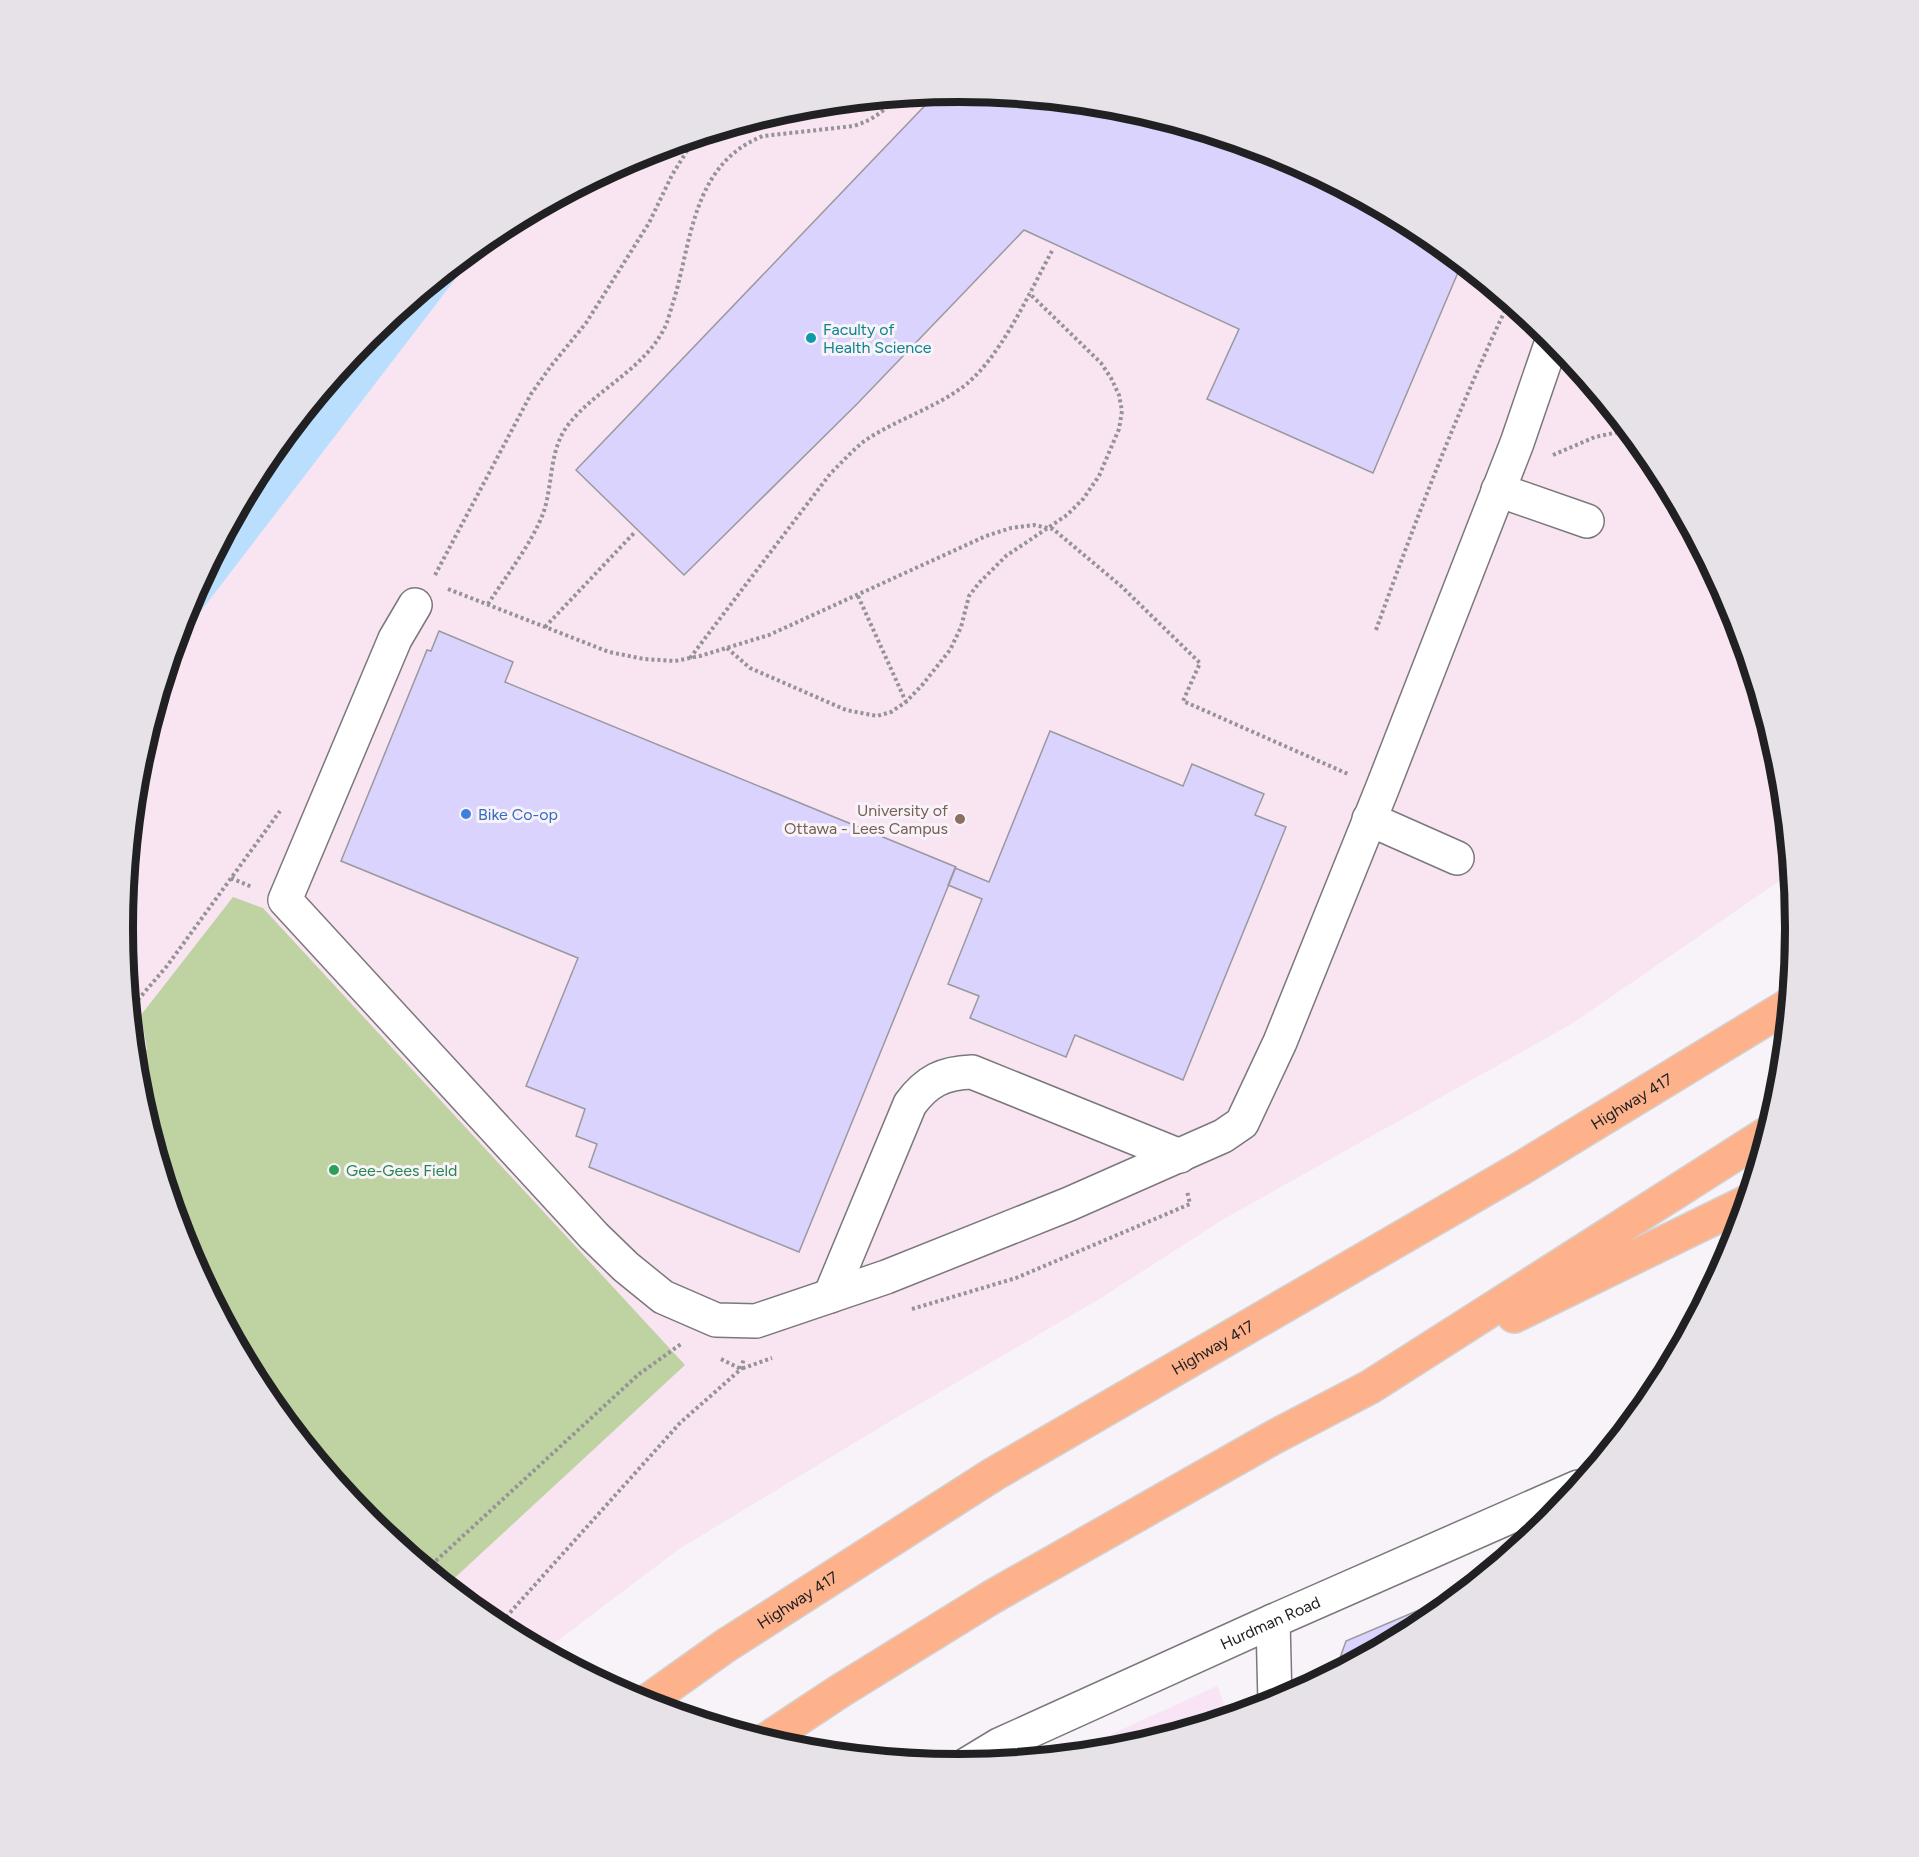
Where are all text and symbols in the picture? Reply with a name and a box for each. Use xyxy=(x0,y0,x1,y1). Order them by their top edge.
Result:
place label: Faculty of Health Science xyxy=(823,320,932,357)
marker: Faculty of Health Science xyxy=(804,331,818,345)
place label: University of Ottawa - Lees Campus xyxy=(784,801,948,838)
place label: Bike Co-op xyxy=(478,805,558,824)
marker: Bike Co-op xyxy=(459,807,473,821)
marker: University of Ottawa - Lees Campus xyxy=(953,812,967,826)
street label: Highway 417 xyxy=(1587,1069,1676,1134)
place label: Gee-Gees Field xyxy=(346,1161,457,1180)
marker: Gee-Gees Field xyxy=(327,1163,341,1177)
street label: Highway 417 xyxy=(1168,1316,1258,1379)
street label: Highway 417 xyxy=(754,1567,842,1633)
street label: Hurdman Road xyxy=(1217,1593,1323,1654)

